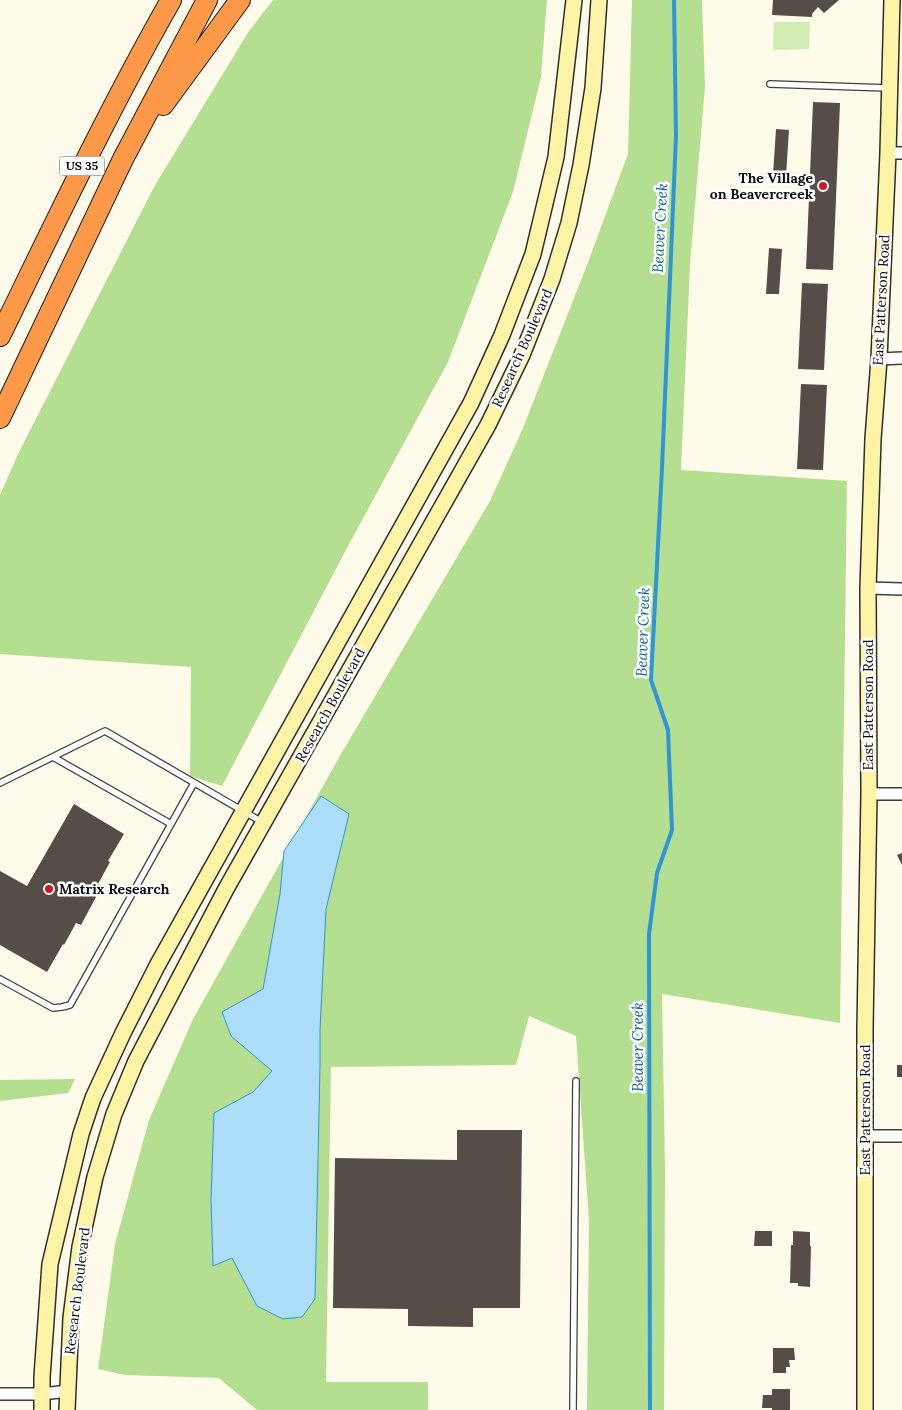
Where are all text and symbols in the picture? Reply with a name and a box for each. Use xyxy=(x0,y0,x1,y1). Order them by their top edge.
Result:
road number: US 35 xyxy=(59,157,104,176)
place label: The Village on Beavercreek xyxy=(710,169,814,203)
marker: The Village on Beavercreek xyxy=(817,180,829,192)
water label: Beaver Creek xyxy=(648,183,671,273)
street label: East Patterson Road xyxy=(869,234,893,366)
street label: Research Boulevard xyxy=(488,286,556,410)
water label: Beaver Creek xyxy=(631,587,654,677)
street label: East Patterson Road xyxy=(859,640,877,770)
street label: Research Boulevard xyxy=(291,645,369,765)
place label: Matrix Research xyxy=(59,880,170,898)
marker: Matrix Research xyxy=(43,883,55,895)
water label: Beaver Creek xyxy=(628,1002,647,1092)
street label: East Patterson Road xyxy=(856,1045,874,1175)
street label: Research Boulevard xyxy=(60,1226,94,1356)

